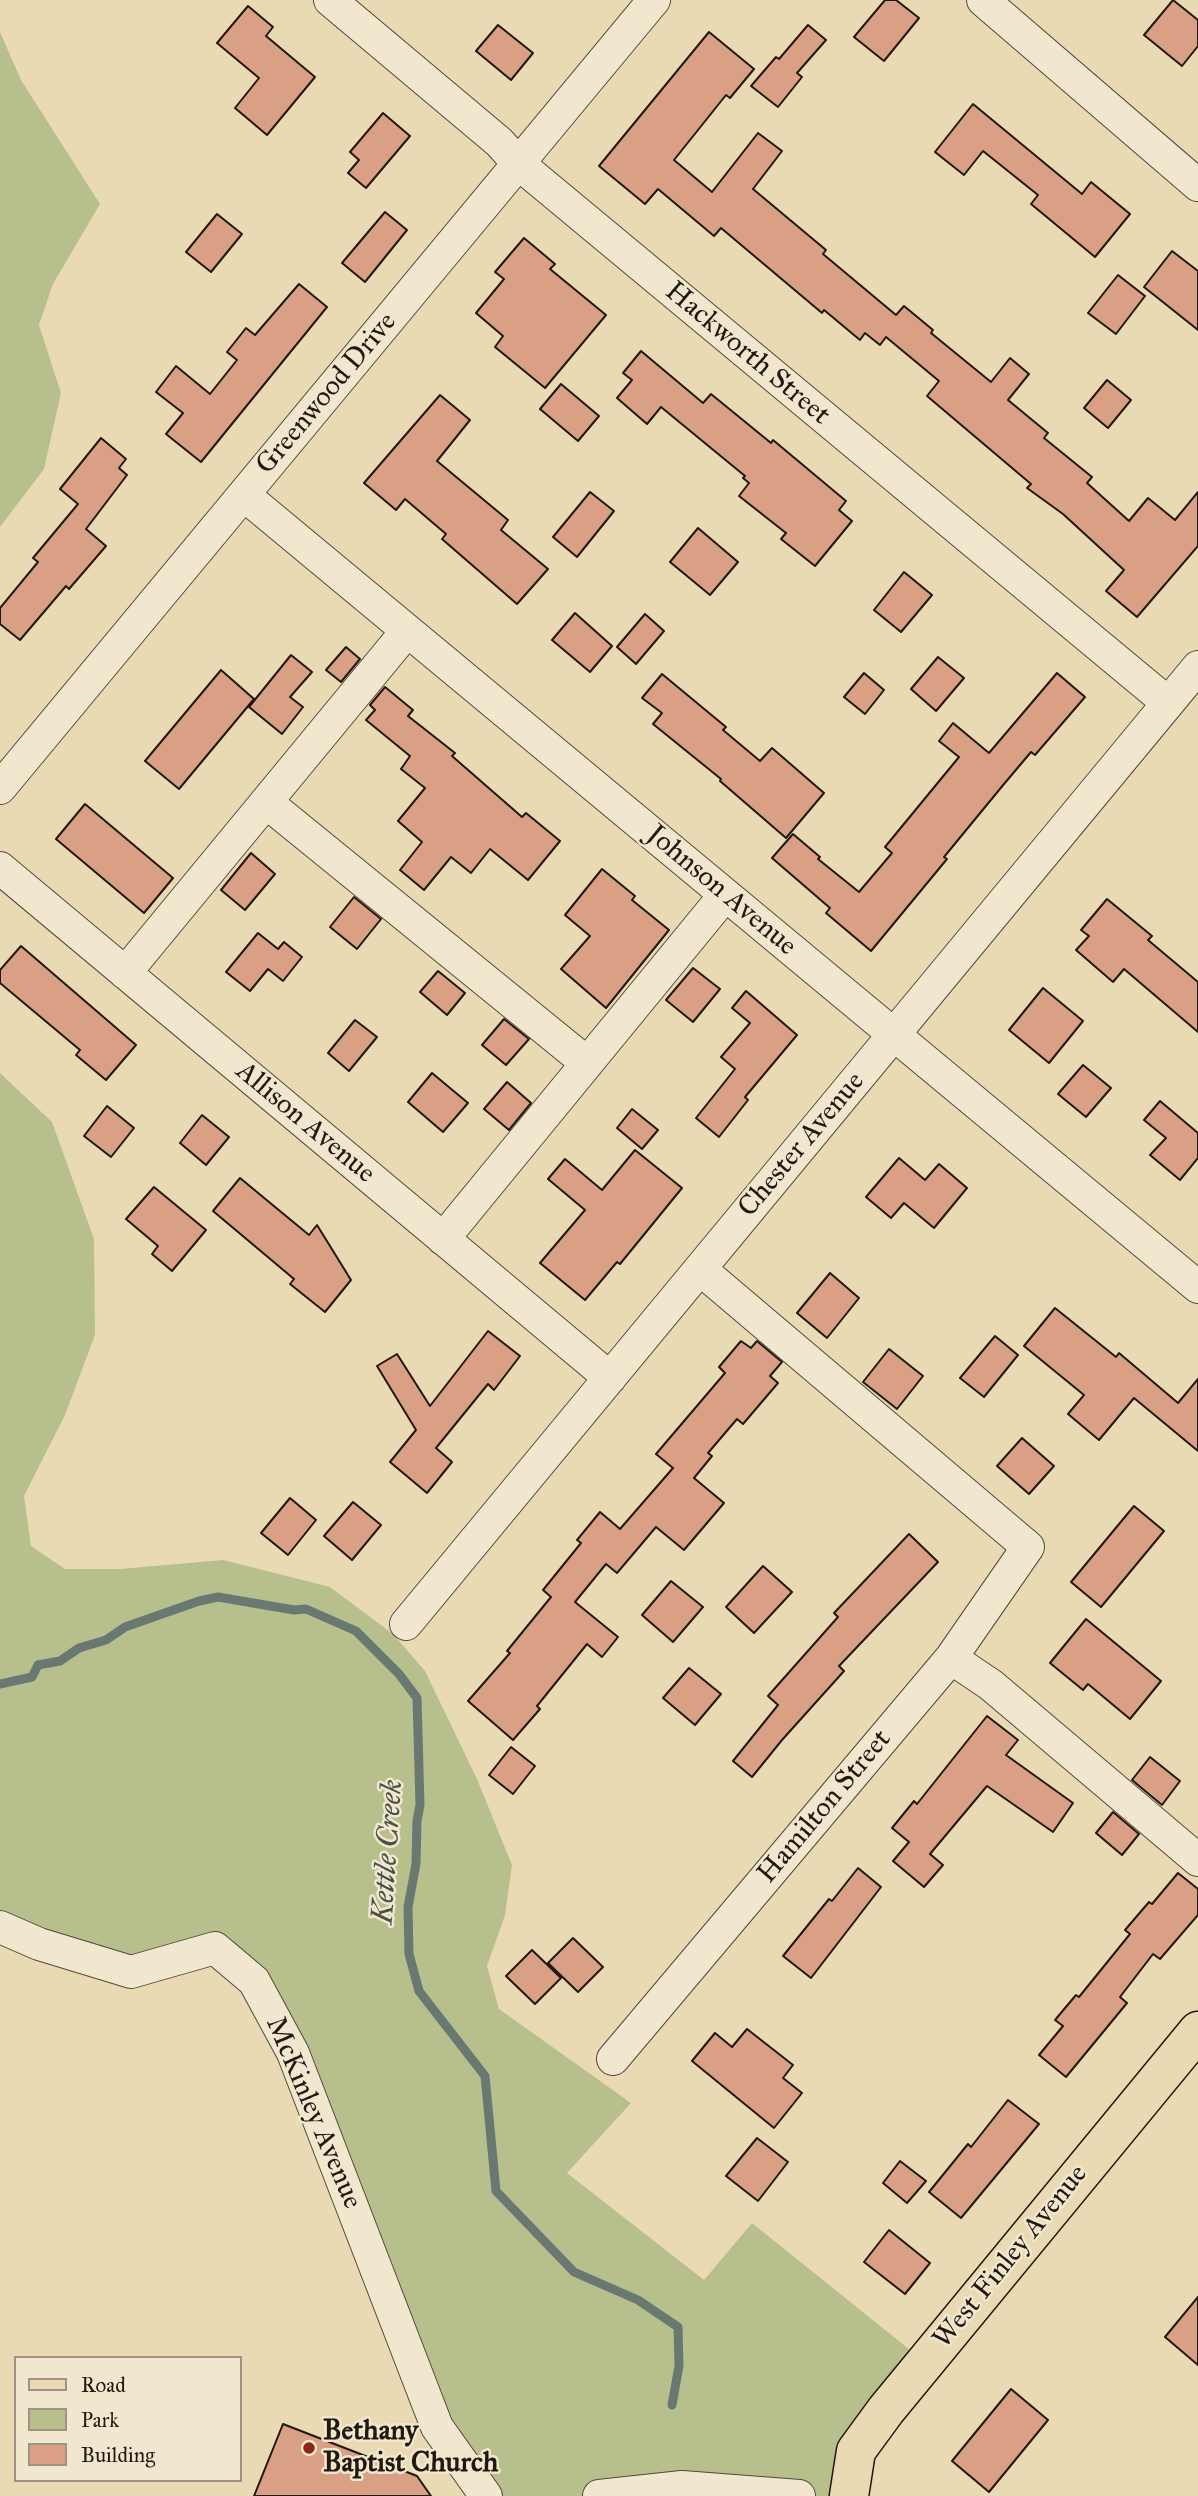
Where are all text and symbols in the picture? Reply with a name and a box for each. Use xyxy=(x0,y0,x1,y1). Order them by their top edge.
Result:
street label: Hackworth Street xyxy=(658,275,836,433)
street label: Greenwood Drive xyxy=(250,306,404,482)
street label: Johnson Avenue xyxy=(639,819,803,963)
street label: Allison Avenue xyxy=(229,1055,381,1191)
street label: Chester Avenue xyxy=(732,1066,872,1224)
street label: Hamilton Street xyxy=(751,1724,899,1890)
water label: Kettle Creek xyxy=(366,1779,412,1925)
street label: McKinley Avenue xyxy=(257,2012,369,2214)
street label: West Finley Avenue xyxy=(927,2158,1095,2356)
legend xyxy=(14,2356,242,2482)
text: Road xyxy=(81,2372,126,2398)
text: Park xyxy=(81,2407,119,2433)
place label: Bethany Baptist Church xyxy=(323,2415,498,2481)
marker: Bethany Baptist Church xyxy=(301,2440,317,2456)
text: Building xyxy=(81,2442,155,2468)

